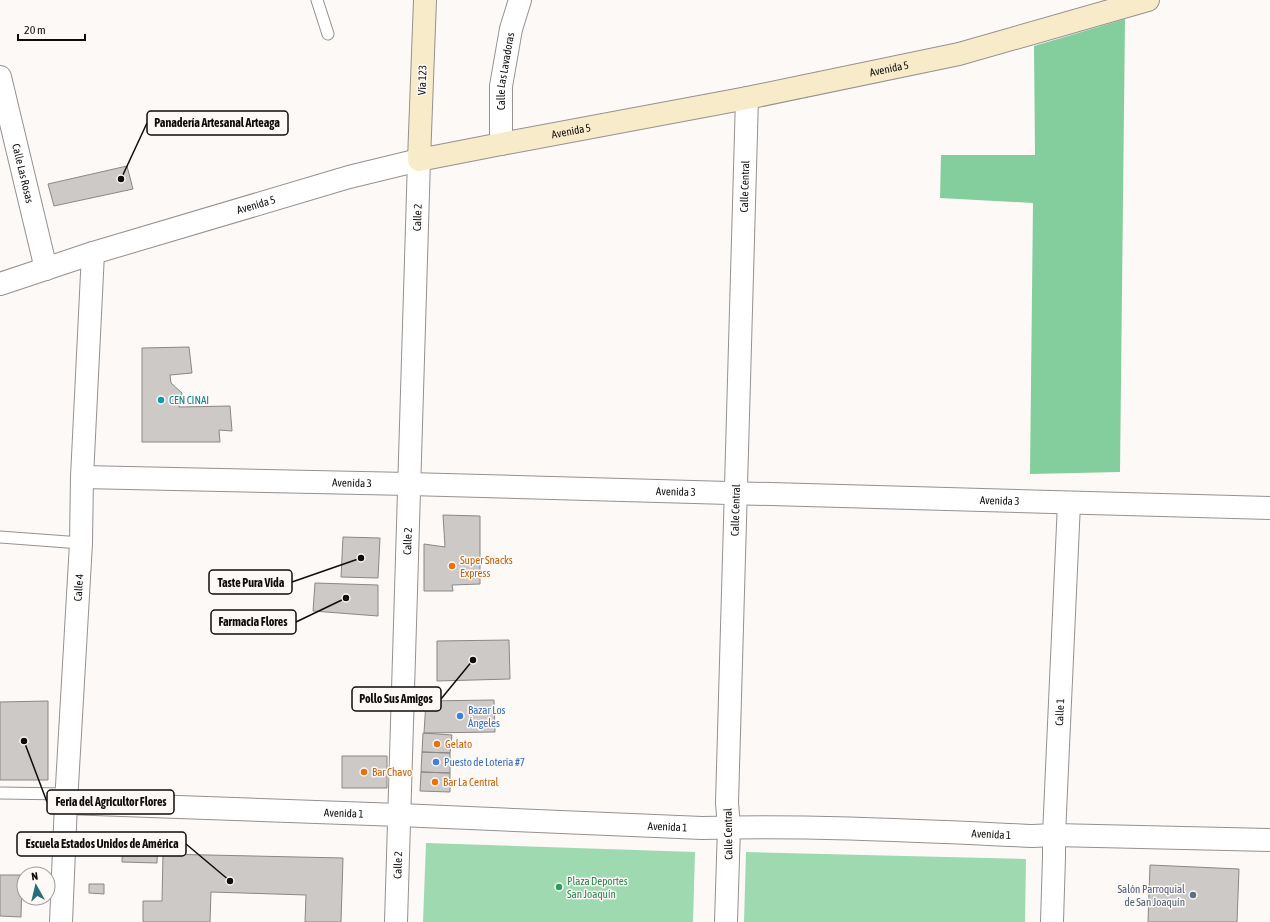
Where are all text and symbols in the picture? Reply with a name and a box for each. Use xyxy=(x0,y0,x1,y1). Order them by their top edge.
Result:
scale bar xyxy=(18,16,85,42)
text: 20 m xyxy=(24,23,46,37)
street label: Calle Las Lavadoras xyxy=(495,31,516,110)
street label: Avenida 5 xyxy=(868,59,910,78)
street label: Vía 123 xyxy=(415,65,429,95)
callout: Panadería Artesanal Arteaga xyxy=(147,111,288,135)
text: Panadería Artesanal Arteaga xyxy=(154,116,280,130)
street label: Avenida 5 xyxy=(550,121,592,140)
street label: Calle Las Rosas xyxy=(10,142,36,204)
street label: Calle Central xyxy=(738,160,751,212)
street label: Avenida 5 xyxy=(235,193,277,216)
street label: Calle 2 xyxy=(411,203,424,231)
place label: CEN CINAI xyxy=(169,394,209,406)
marker: CEN CINAI xyxy=(156,395,166,405)
street label: Avenida 3 xyxy=(332,476,372,489)
street label: Calle Central xyxy=(729,484,742,536)
street label: Avenida 3 xyxy=(656,485,696,498)
street label: Avenida 3 xyxy=(980,494,1020,507)
street label: Calle 2 xyxy=(401,527,414,555)
place label: Super Snacks Express xyxy=(460,554,513,579)
marker: Super Snacks Express xyxy=(447,561,457,571)
callout: Taste Pura Vida xyxy=(209,570,292,594)
street label: Calle 4 xyxy=(72,573,85,602)
text: Taste Pura Vida xyxy=(218,576,285,590)
callout: Farmacia Flores xyxy=(211,610,296,634)
text: Farmacia Flores xyxy=(218,615,288,629)
callout: Pollo Sus Amigos xyxy=(352,687,441,711)
text: Pollo Sus Amigos xyxy=(359,692,434,706)
street label: Calle 1 xyxy=(1053,698,1066,726)
place label: Bazar Los Ángeles xyxy=(468,704,506,729)
marker: Bazar Los Ángeles xyxy=(455,711,465,721)
place label: Gelato xyxy=(445,738,472,750)
marker: Gelato xyxy=(432,739,442,749)
place label: Puesto de Lotería #7 xyxy=(444,756,525,768)
marker: Puesto de Lotería #7 xyxy=(431,757,441,767)
place label: Bar Chavo xyxy=(372,766,412,778)
marker: Bar Chavo xyxy=(359,767,369,777)
place label: Bar La Central xyxy=(443,776,499,788)
marker: Bar La Central xyxy=(430,777,440,787)
callout: Feria del Agricultor Flores xyxy=(47,790,174,814)
text: Feria del Agricultor Flores xyxy=(55,795,167,809)
street label: Avenida 1 xyxy=(324,806,364,820)
street label: Calle Central xyxy=(722,808,734,860)
street label: Avenida 1 xyxy=(647,820,688,833)
street label: Avenida 1 xyxy=(971,827,1011,841)
callout: Escuela Estados Unidos de América xyxy=(17,832,186,856)
text: Escuela Estados Unidos de América xyxy=(26,837,179,851)
street label: Calle 2 xyxy=(391,851,404,879)
north arrow xyxy=(16,866,56,906)
text: N xyxy=(31,870,39,882)
place label: Plaza Deportes San Joaquín xyxy=(567,875,628,900)
marker: Plaza Deportes San Joaquín xyxy=(554,882,564,892)
place label: Salón Parroquial de San Joaquín xyxy=(1117,883,1185,908)
marker: Salón Parroquial de San Joaquín xyxy=(1188,890,1198,900)

